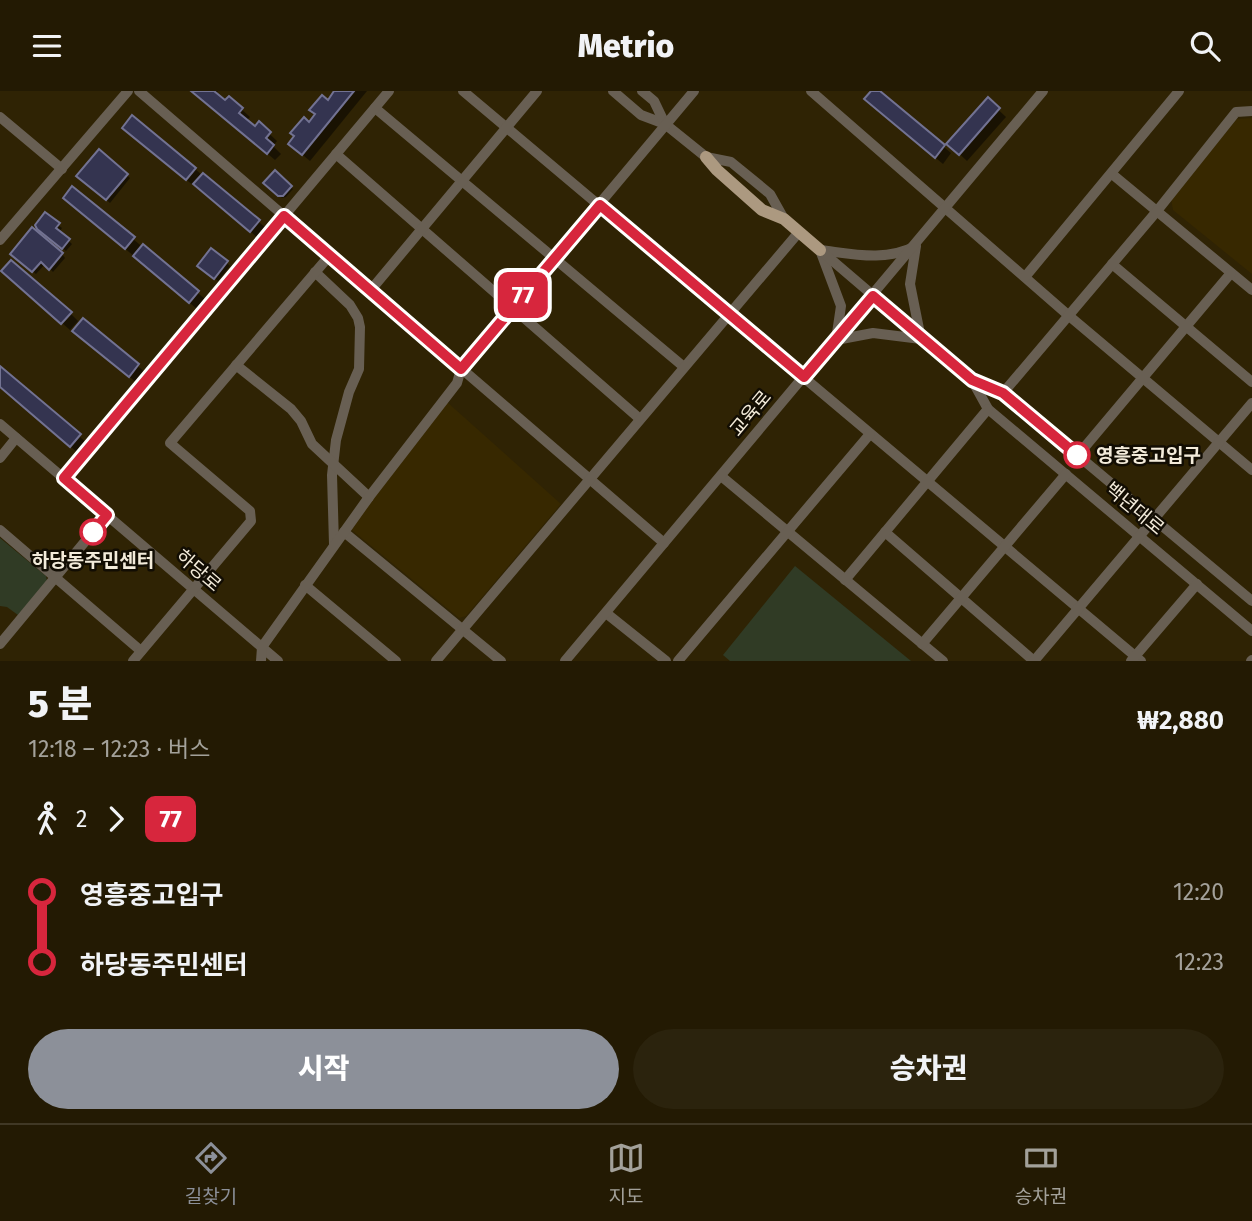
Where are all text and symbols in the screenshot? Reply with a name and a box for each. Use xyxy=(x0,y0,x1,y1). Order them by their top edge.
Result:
icon: menu xyxy=(28,27,66,65)
text: Metrio xyxy=(578,27,674,65)
icon: search xyxy=(1186,27,1224,65)
line badge: 77 xyxy=(491,272,554,318)
text: 77 xyxy=(512,281,534,309)
street label: 교육로 xyxy=(725,386,776,441)
marker: 영흥중고입구 xyxy=(1064,442,1090,468)
place label: 영흥중고입구 xyxy=(1096,444,1201,467)
street label: 백년대로 xyxy=(1101,477,1169,540)
marker: 하당동주민센터 xyxy=(80,519,106,545)
street label: 하당로 xyxy=(171,544,226,596)
place label: 하당동주민센터 xyxy=(32,549,154,572)
text: 5 분 xyxy=(28,681,92,727)
text: ₩2,880 xyxy=(1137,705,1224,736)
text: 12:18 – 12:23 · 버스 xyxy=(28,735,210,763)
icon: walk xyxy=(28,800,66,838)
icon: forward xyxy=(97,800,135,838)
text: 2 xyxy=(76,805,87,833)
text: 77 xyxy=(159,805,182,833)
text: 12:20 xyxy=(1173,878,1224,906)
text: 영흥중고입구 xyxy=(80,880,224,911)
text: 12:23 xyxy=(1174,948,1224,976)
text: 하당동주민센터 xyxy=(80,950,247,981)
button: 시작 xyxy=(28,1029,619,1109)
button: 승차권 xyxy=(633,1029,1224,1109)
tab: 길찾기 xyxy=(185,1139,237,1208)
tab: 지도 xyxy=(607,1139,645,1208)
tab: 승차권 xyxy=(1015,1139,1067,1208)

